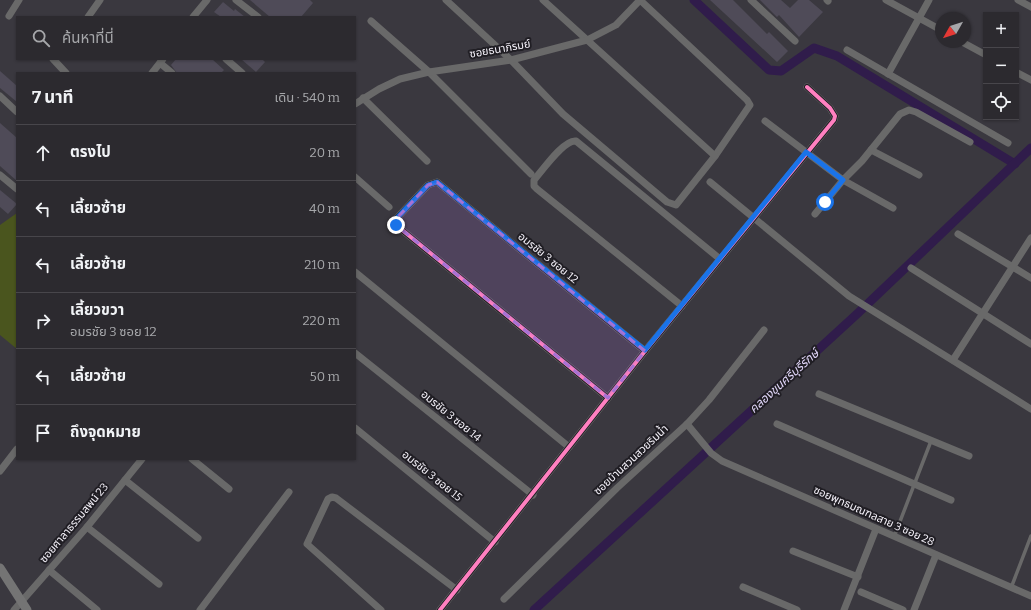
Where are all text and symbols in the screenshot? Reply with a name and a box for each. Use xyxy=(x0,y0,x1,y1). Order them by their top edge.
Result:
north arrow xyxy=(935,12,971,48)
map controls xyxy=(983,12,1019,120)
button: + xyxy=(983,12,1019,48)
search box xyxy=(16,16,356,60)
icon: search xyxy=(30,27,52,49)
text: ค้นหาที่นี่ xyxy=(62,29,114,47)
street label: ซอยธนาภิรมย์ xyxy=(469,37,531,61)
button: − xyxy=(983,48,1019,84)
button: locate xyxy=(983,84,1019,120)
text: 7 นาที xyxy=(32,87,74,108)
text: เดิน · 540 m xyxy=(275,90,340,105)
icon: ahead xyxy=(32,142,54,164)
text: ตรงไป xyxy=(70,143,111,161)
text: 20 m xyxy=(310,145,340,160)
route start xyxy=(816,193,834,211)
icon: left xyxy=(32,198,54,220)
text: เลี้ยวซ้าย xyxy=(70,199,126,217)
text: 40 m xyxy=(309,201,340,216)
route end xyxy=(387,216,405,234)
street label: อมรชัย 3 ซอย 12 xyxy=(515,230,581,286)
icon: left xyxy=(32,254,54,276)
text: เลี้ยวซ้าย xyxy=(70,255,126,273)
text: 210 m xyxy=(304,257,340,272)
text: เลี้ยวขวา xyxy=(70,301,124,319)
icon: right xyxy=(32,310,54,332)
text: 220 m xyxy=(303,313,340,328)
text: อมรชัย 3 ซอย 12 xyxy=(70,324,157,339)
water label: คลองขุนศรีบุรีรักษ์ xyxy=(746,345,824,417)
icon: left xyxy=(32,366,54,388)
text: เลี้ยวซ้าย xyxy=(70,367,126,385)
text: 50 m xyxy=(310,369,340,384)
street label: อมรชัย 3 ซอย 14 xyxy=(418,388,484,445)
street label: ซอยบ้านสวนสวยริมน้ำ xyxy=(590,421,671,498)
icon: arrive xyxy=(32,422,54,444)
text: ถึงจุดหมาย xyxy=(70,423,141,441)
street label: อมรชัย 3 ซอย 15 xyxy=(399,448,465,504)
street label: ซอยศาลาธรรมสพน์ 23 xyxy=(37,481,111,565)
street label: ซอยพุทธมณฑลสาย 3 ซอย 28 xyxy=(812,483,936,549)

